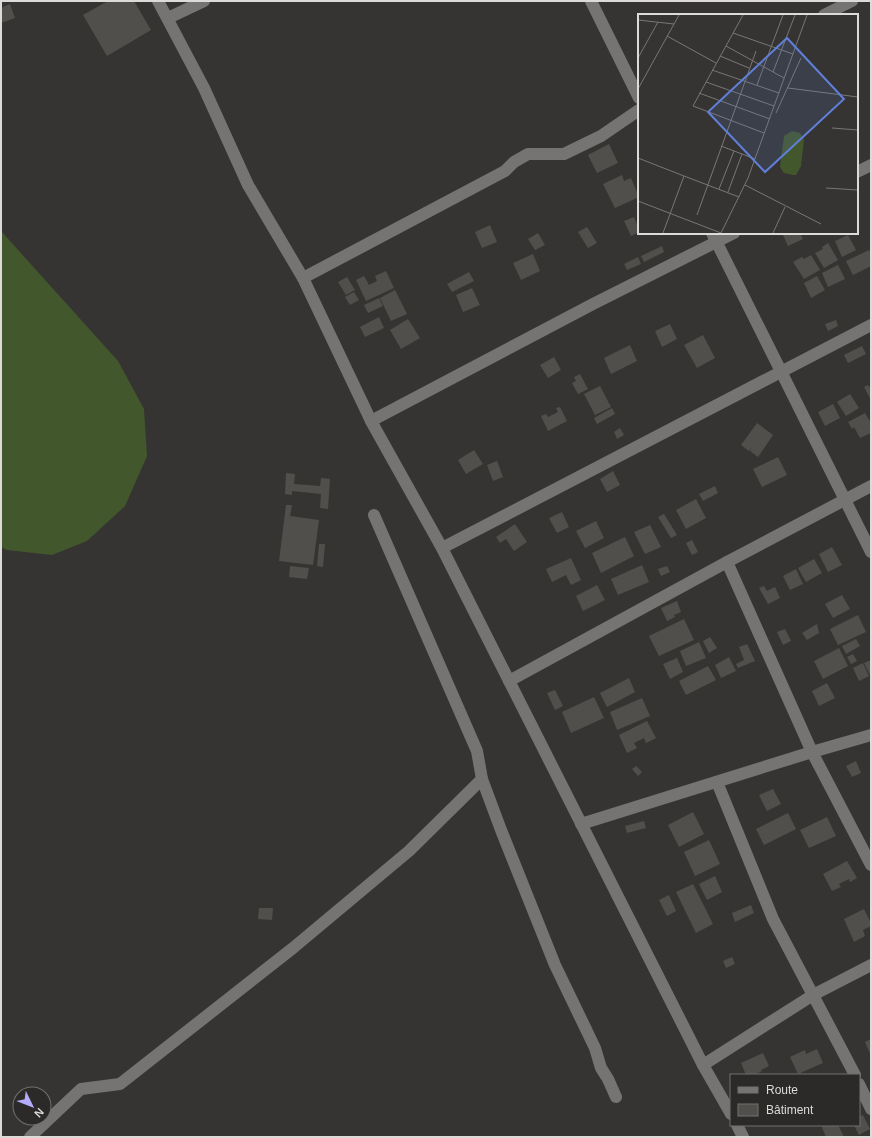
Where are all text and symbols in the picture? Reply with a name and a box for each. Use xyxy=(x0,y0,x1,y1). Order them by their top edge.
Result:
inset map xyxy=(638,14,858,234)
legend xyxy=(730,1074,860,1126)
text: Route xyxy=(766,1083,798,1097)
north arrow xyxy=(12,1086,52,1126)
text: Bâtiment xyxy=(766,1103,814,1117)
text: N xyxy=(32,1106,46,1120)

